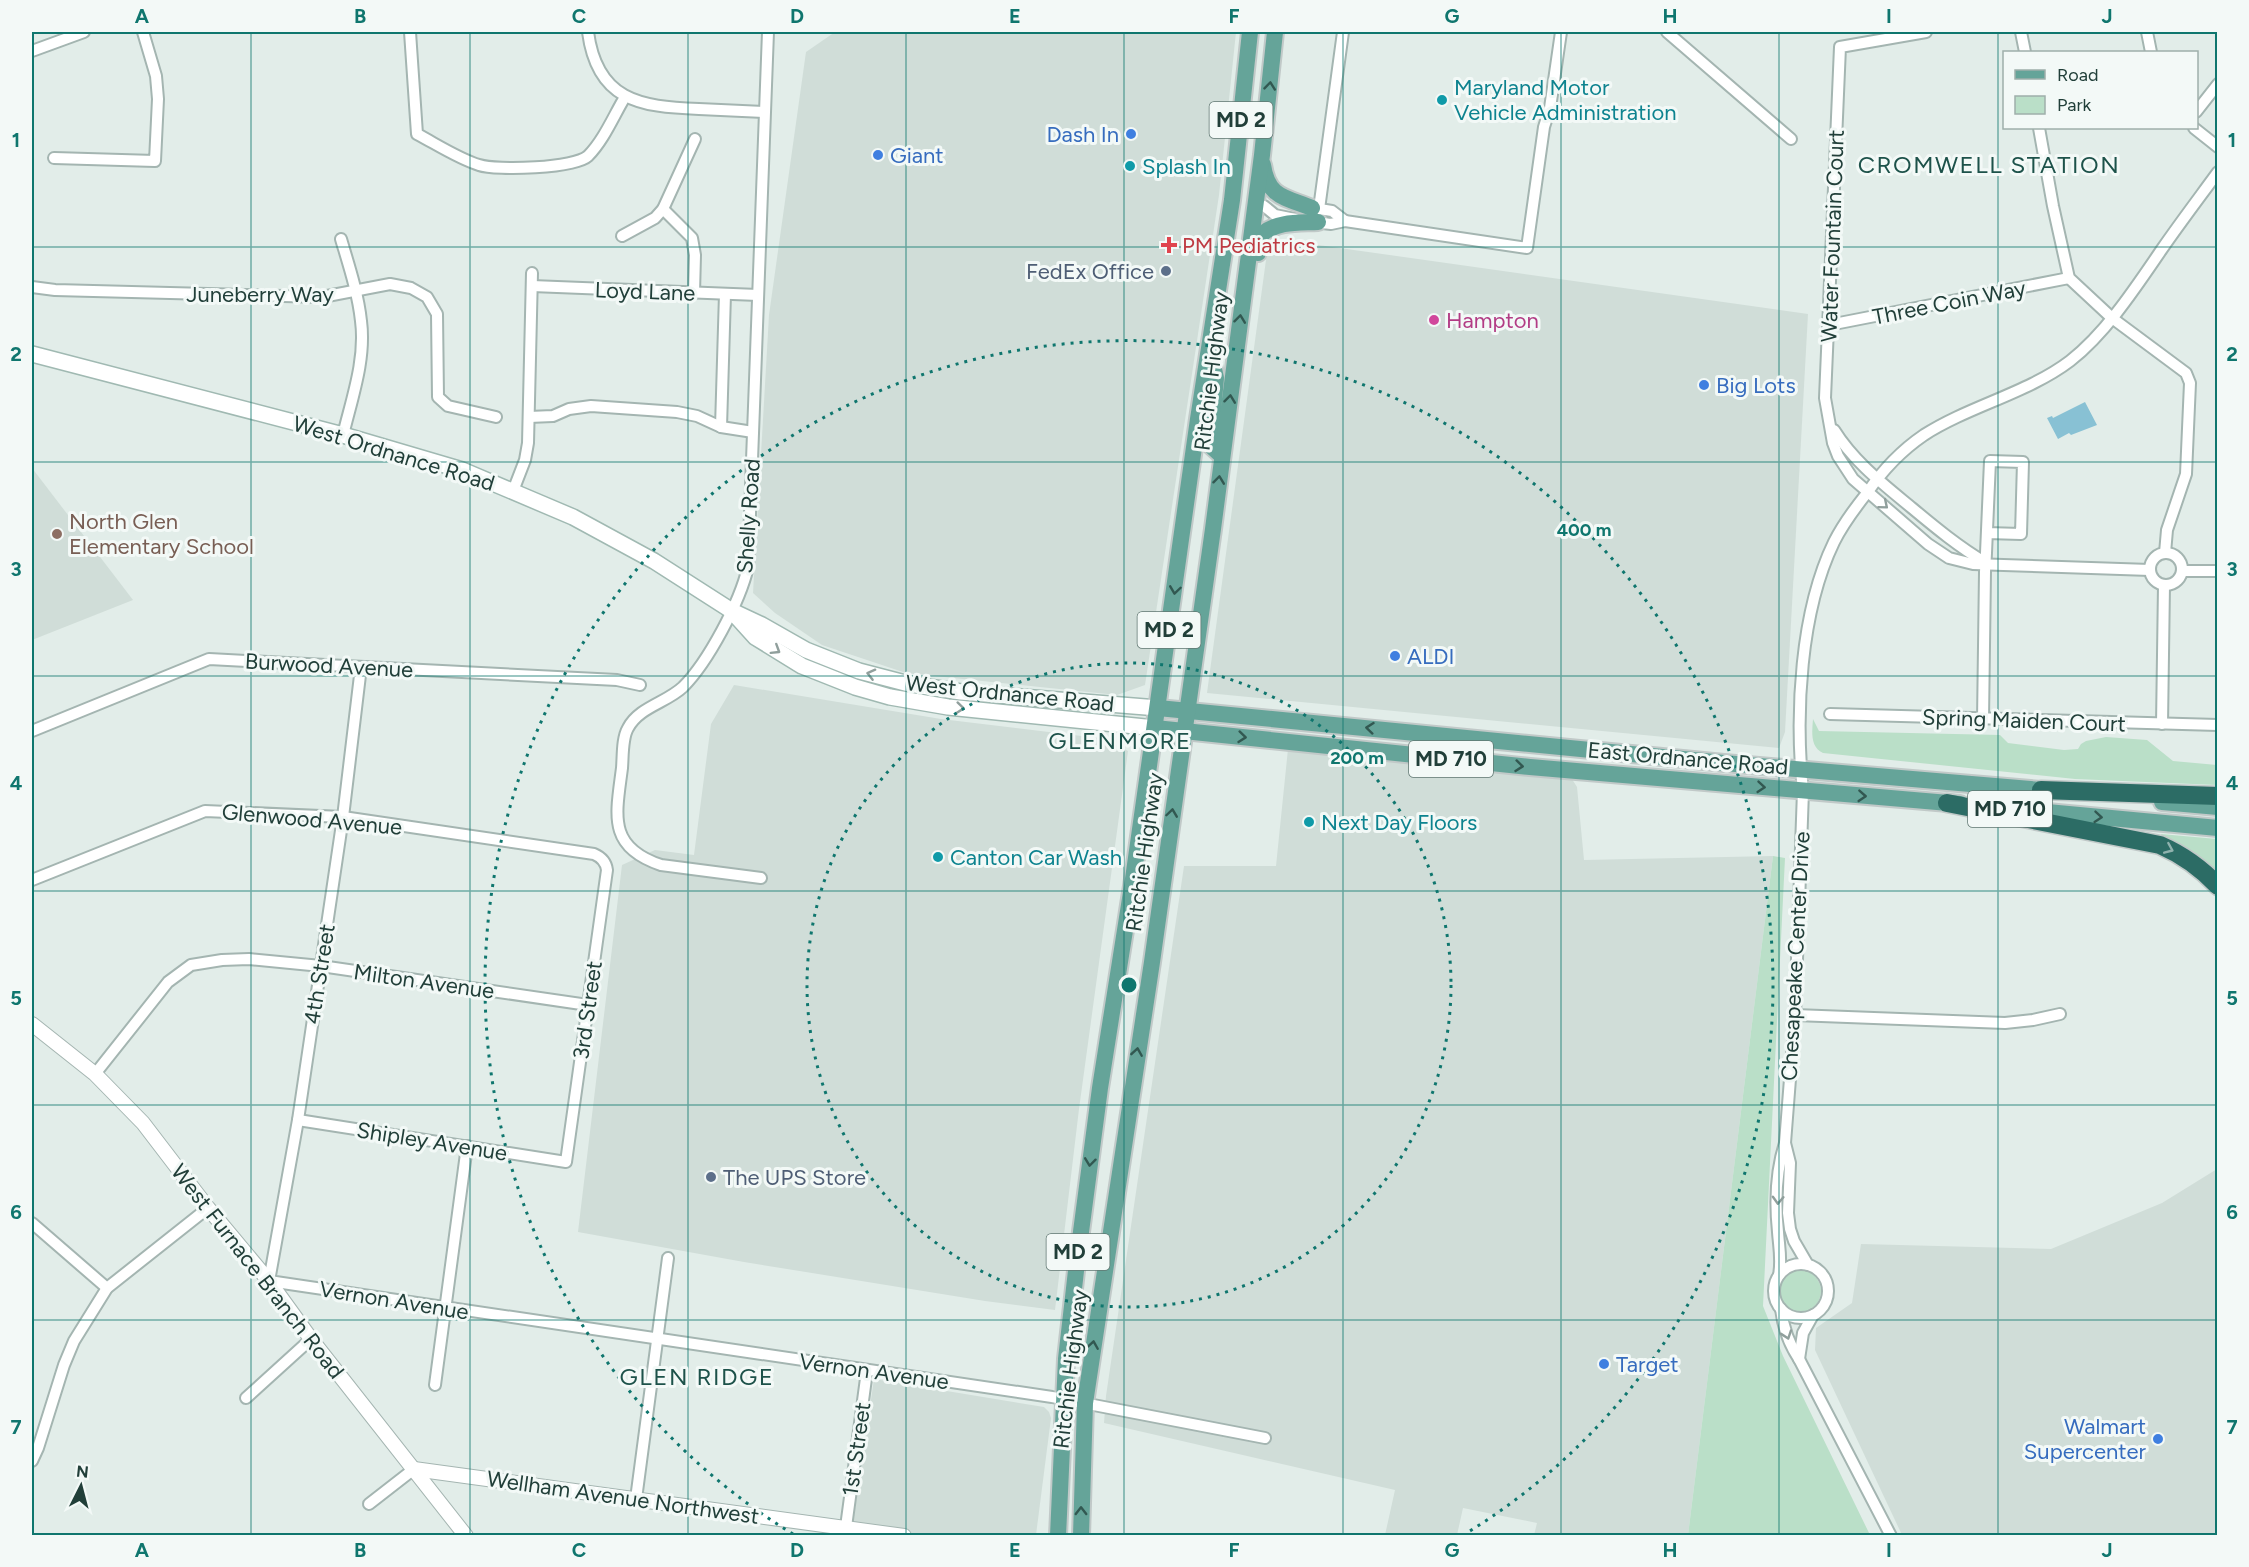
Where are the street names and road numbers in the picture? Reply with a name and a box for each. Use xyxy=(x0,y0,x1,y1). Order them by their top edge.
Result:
road number: MD 2 xyxy=(1210,102,1272,138)
street label: Water Fountain Court xyxy=(1815,129,1850,343)
street label: Three Coin Way xyxy=(1870,274,2028,331)
street label: Loyd Lane xyxy=(594,276,696,307)
street label: Juneberry Way xyxy=(186,281,334,308)
street label: Ritchie Highway xyxy=(1188,290,1235,452)
street label: West Ordnance Road xyxy=(290,410,498,497)
street label: Shelly Road xyxy=(731,458,766,574)
road number: MD 2 xyxy=(1138,612,1200,648)
street label: Burwood Avenue xyxy=(244,648,414,683)
street label: West Ordnance Road xyxy=(904,669,1115,718)
street label: Spring Maiden Court xyxy=(1922,703,2126,738)
street label: East Ordnance Road xyxy=(1586,736,1789,781)
road number: MD 710 xyxy=(1409,741,1493,777)
street label: Ritchie Highway xyxy=(1120,770,1169,933)
road number: MD 710 xyxy=(1968,791,2052,827)
street label: Glenwood Avenue xyxy=(221,798,403,841)
street label: Chesapeake Center Drive xyxy=(1775,831,1816,1082)
street label: 4th Street xyxy=(298,922,341,1026)
street label: Milton Avenue xyxy=(352,958,496,1005)
street label: 3rd Street xyxy=(567,959,608,1061)
street label: Shipley Avenue xyxy=(355,1116,509,1167)
street label: West Furnace Branch Road xyxy=(165,1159,350,1384)
road number: MD 2 xyxy=(1046,1234,1110,1270)
street label: Vernon Avenue xyxy=(317,1275,471,1326)
street label: Ritchie Highway xyxy=(1047,1288,1094,1450)
street label: Vernon Avenue xyxy=(797,1348,951,1395)
street label: 1st Street xyxy=(837,1400,876,1498)
street label: Wellham Avenue Northwest xyxy=(485,1465,761,1530)

